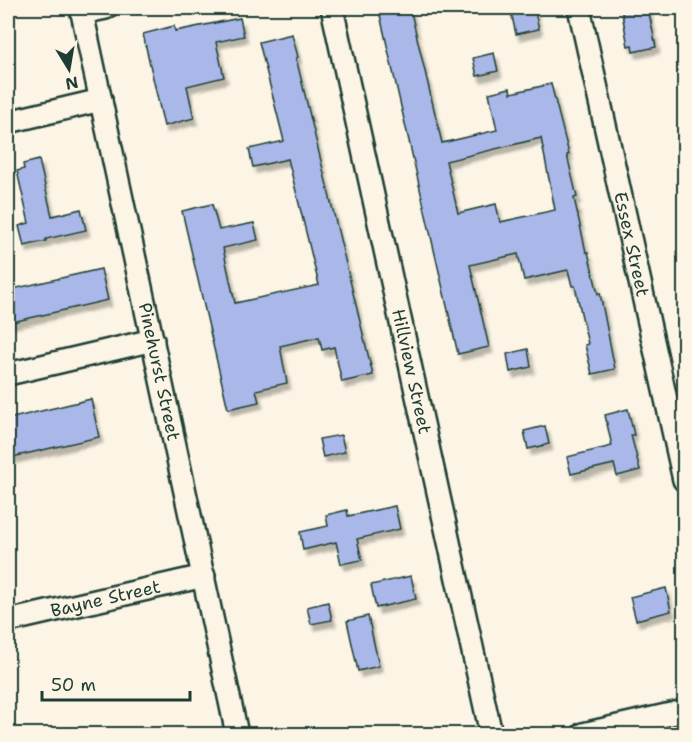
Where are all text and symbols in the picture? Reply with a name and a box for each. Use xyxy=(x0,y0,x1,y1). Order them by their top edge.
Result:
north arrow xyxy=(39,39,99,99)
text: N xyxy=(64,72,80,95)
street label: Essex Street xyxy=(608,189,655,299)
street label: Pinehurst Street xyxy=(133,300,186,443)
street label: Hillview Street xyxy=(386,307,437,436)
street label: Bayne Street xyxy=(48,574,163,623)
scale bar xyxy=(42,664,190,702)
text: 50 m xyxy=(51,673,96,697)

